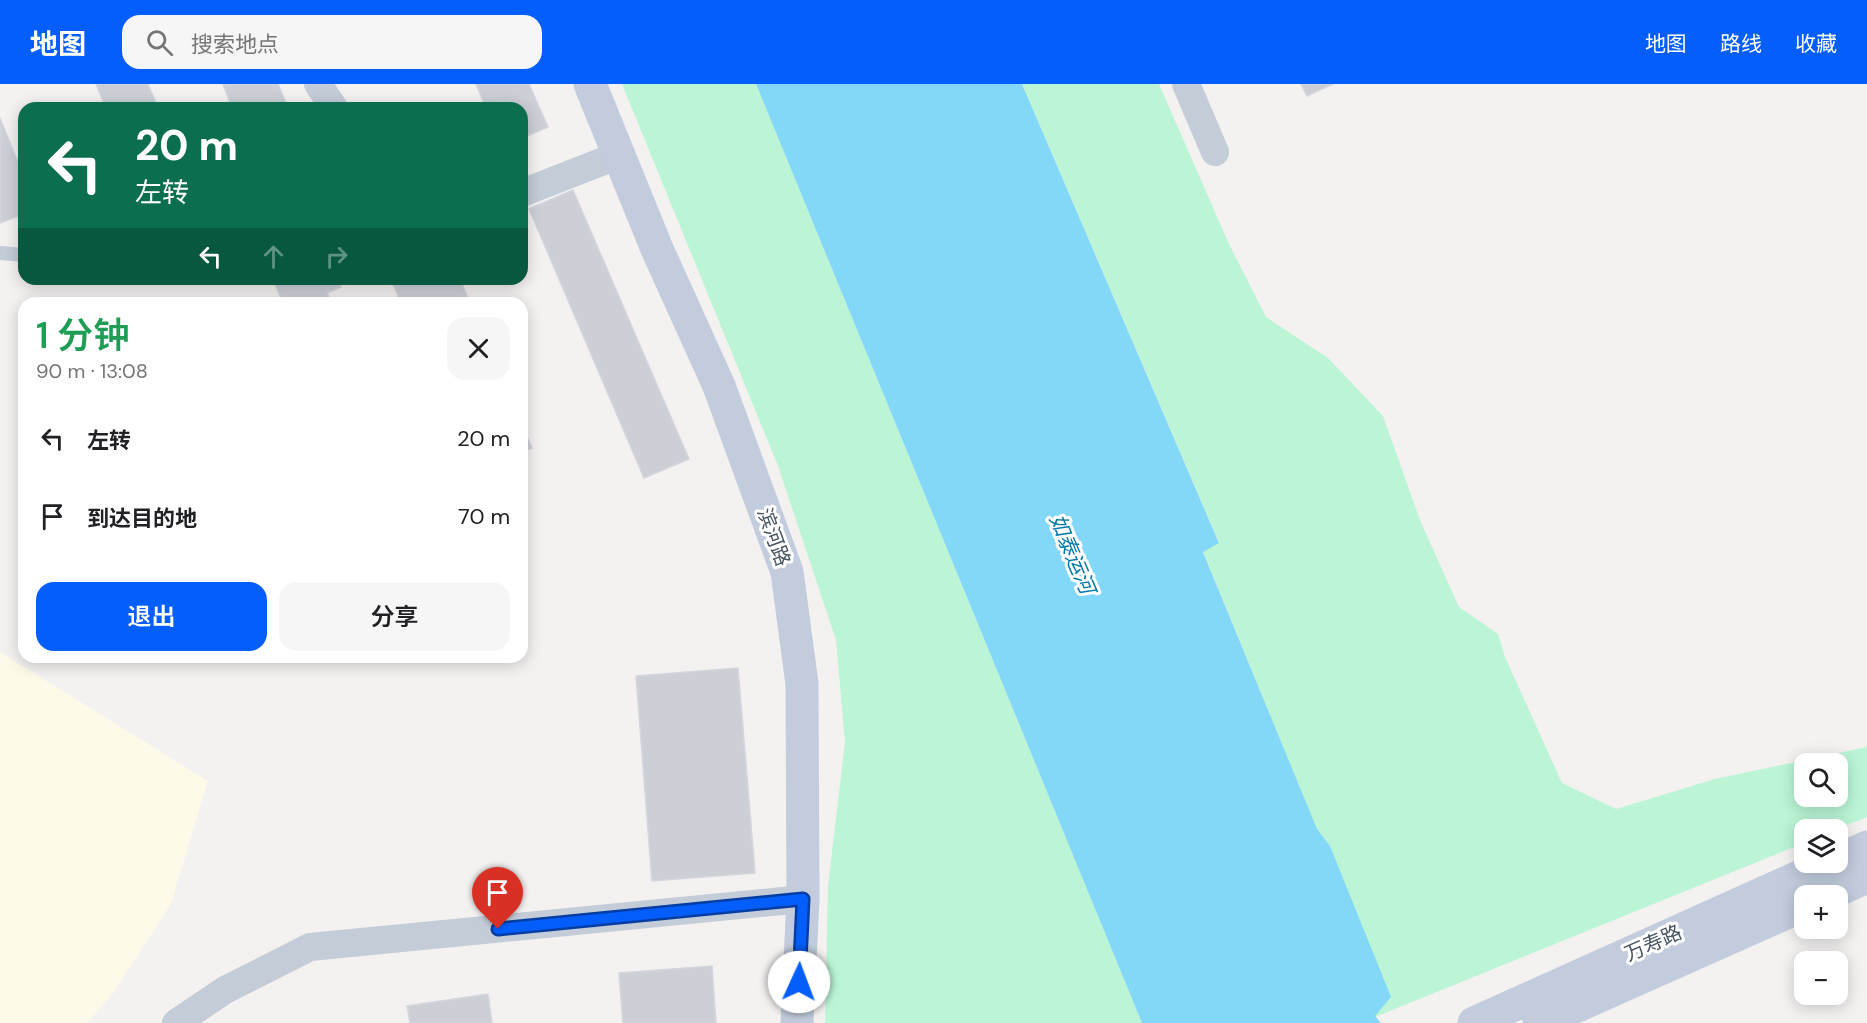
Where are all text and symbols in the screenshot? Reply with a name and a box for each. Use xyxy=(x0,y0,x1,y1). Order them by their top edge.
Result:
search box xyxy=(122,15,542,69)
text: 地图 xyxy=(30,26,86,63)
icon: search xyxy=(143,26,176,59)
text: 搜索地点 xyxy=(191,30,279,59)
text: 地图 xyxy=(1645,30,1687,58)
text: 路线 xyxy=(1720,30,1762,58)
text: 收藏 xyxy=(1795,30,1837,58)
text: 20 m xyxy=(135,118,238,173)
icon: left xyxy=(36,126,114,204)
text: 左转 xyxy=(135,175,189,210)
icon: left xyxy=(194,240,227,273)
icon: ahead xyxy=(257,240,290,273)
icon: right xyxy=(320,240,353,273)
text: 1 分钟 xyxy=(36,312,129,359)
button: close xyxy=(447,317,510,380)
text: 90 m · 13:08 xyxy=(36,358,148,384)
icon: left xyxy=(36,422,69,455)
text: 20 m xyxy=(457,424,510,453)
text: 左转 xyxy=(87,426,131,455)
icon: arrive xyxy=(36,500,69,533)
text: 70 m xyxy=(458,502,510,531)
text: 到达目的地 xyxy=(87,504,197,533)
street label: 滨河路 xyxy=(752,504,796,570)
water label: 如泰运河 xyxy=(1043,510,1103,602)
button: 退出 xyxy=(36,582,267,651)
button: 分享 xyxy=(279,582,510,651)
map controls xyxy=(1794,753,1848,1005)
button: search xyxy=(1794,753,1848,807)
button: layers xyxy=(1794,819,1848,873)
pin xyxy=(472,867,523,929)
icon: arrive xyxy=(481,876,514,909)
button: + xyxy=(1794,885,1848,939)
street label: 万寿路 xyxy=(1620,919,1686,967)
position arrow xyxy=(767,950,831,1014)
button: − xyxy=(1794,951,1848,1005)

